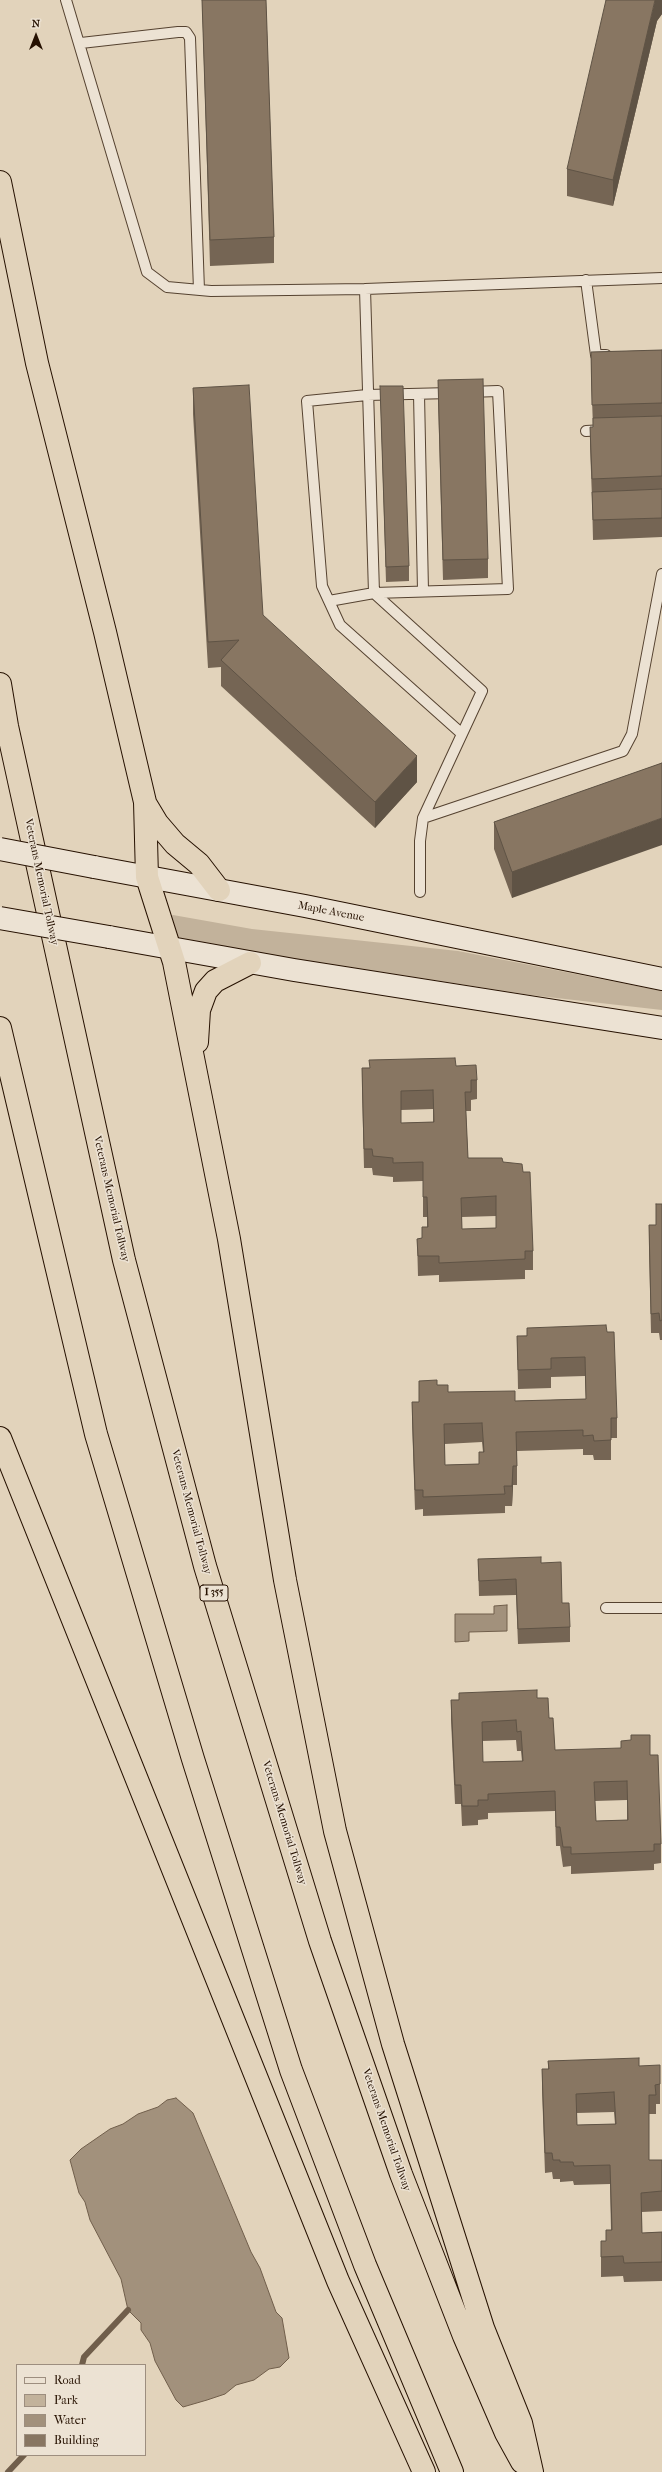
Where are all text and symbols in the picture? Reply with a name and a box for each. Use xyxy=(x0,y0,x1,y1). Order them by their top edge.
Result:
north arrow xyxy=(16,16,56,56)
text: N xyxy=(32,17,40,30)
street label: Veterans Memorial Tollway xyxy=(21,818,61,946)
street label: Maple Avenue xyxy=(297,899,365,925)
street label: Veterans Memorial Tollway xyxy=(90,1135,132,1263)
street label: Veterans Memorial Tollway xyxy=(168,1448,214,1576)
road number: I 355 xyxy=(200,1585,228,1601)
street label: Veterans Memorial Tollway xyxy=(259,1759,309,1887)
street label: Veterans Memorial Tollway xyxy=(359,2067,413,2193)
legend xyxy=(16,2364,146,2456)
text: Road xyxy=(54,2373,81,2387)
text: Park xyxy=(54,2393,78,2407)
text: Water xyxy=(54,2413,86,2427)
text: Building xyxy=(54,2433,99,2447)

